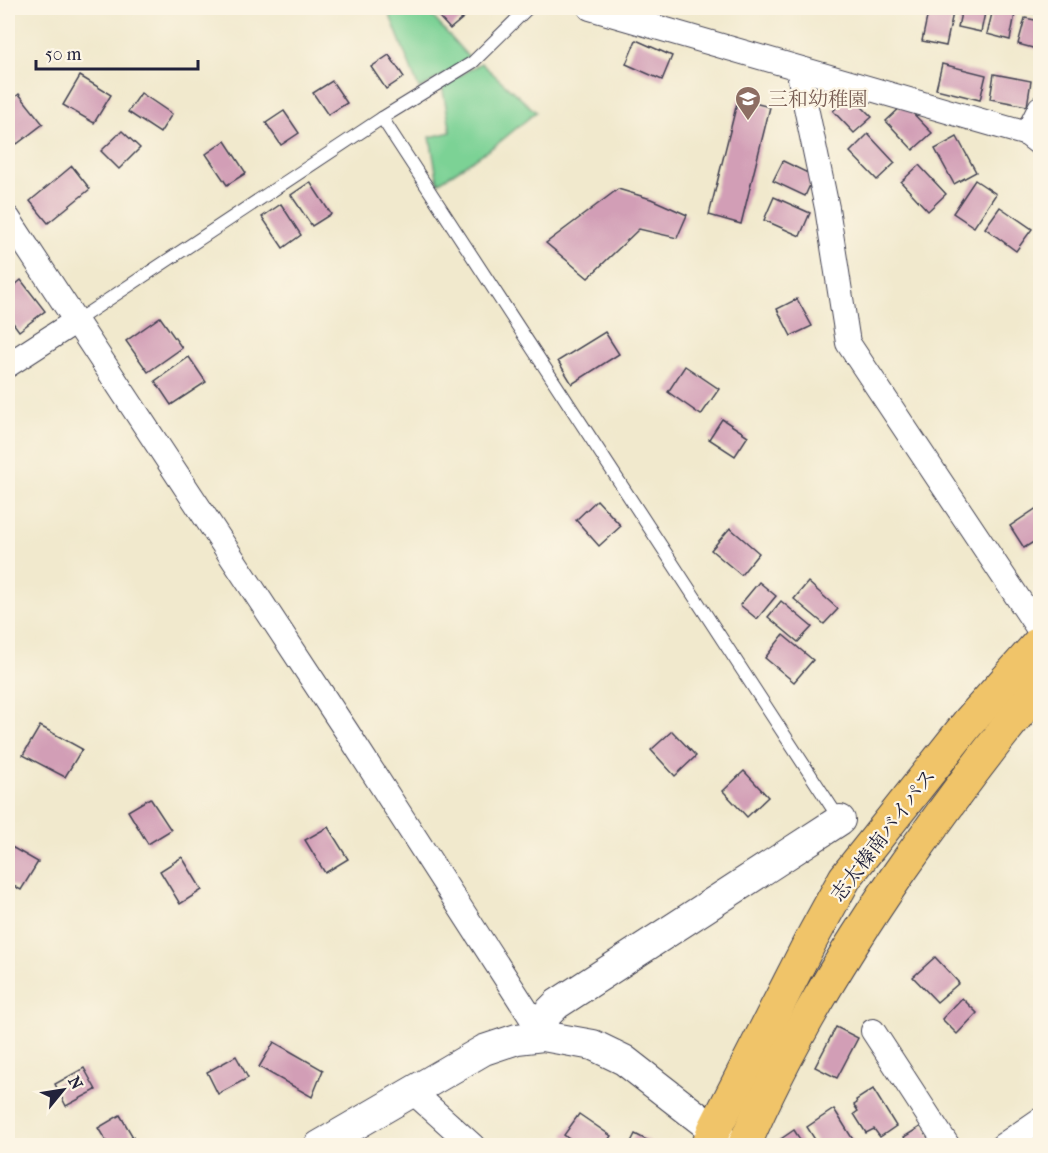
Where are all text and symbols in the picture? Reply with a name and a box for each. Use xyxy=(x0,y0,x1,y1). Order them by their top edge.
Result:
scale bar xyxy=(36,33,198,71)
text: 50 m xyxy=(45,44,82,65)
school or university icon: 三和幼稚園 xyxy=(733,84,763,122)
place label: 三和幼稚園 xyxy=(768,88,868,111)
street label: 志太榛南バイパス xyxy=(826,765,941,906)
north arrow xyxy=(33,1060,93,1120)
text: N xyxy=(64,1073,87,1094)

